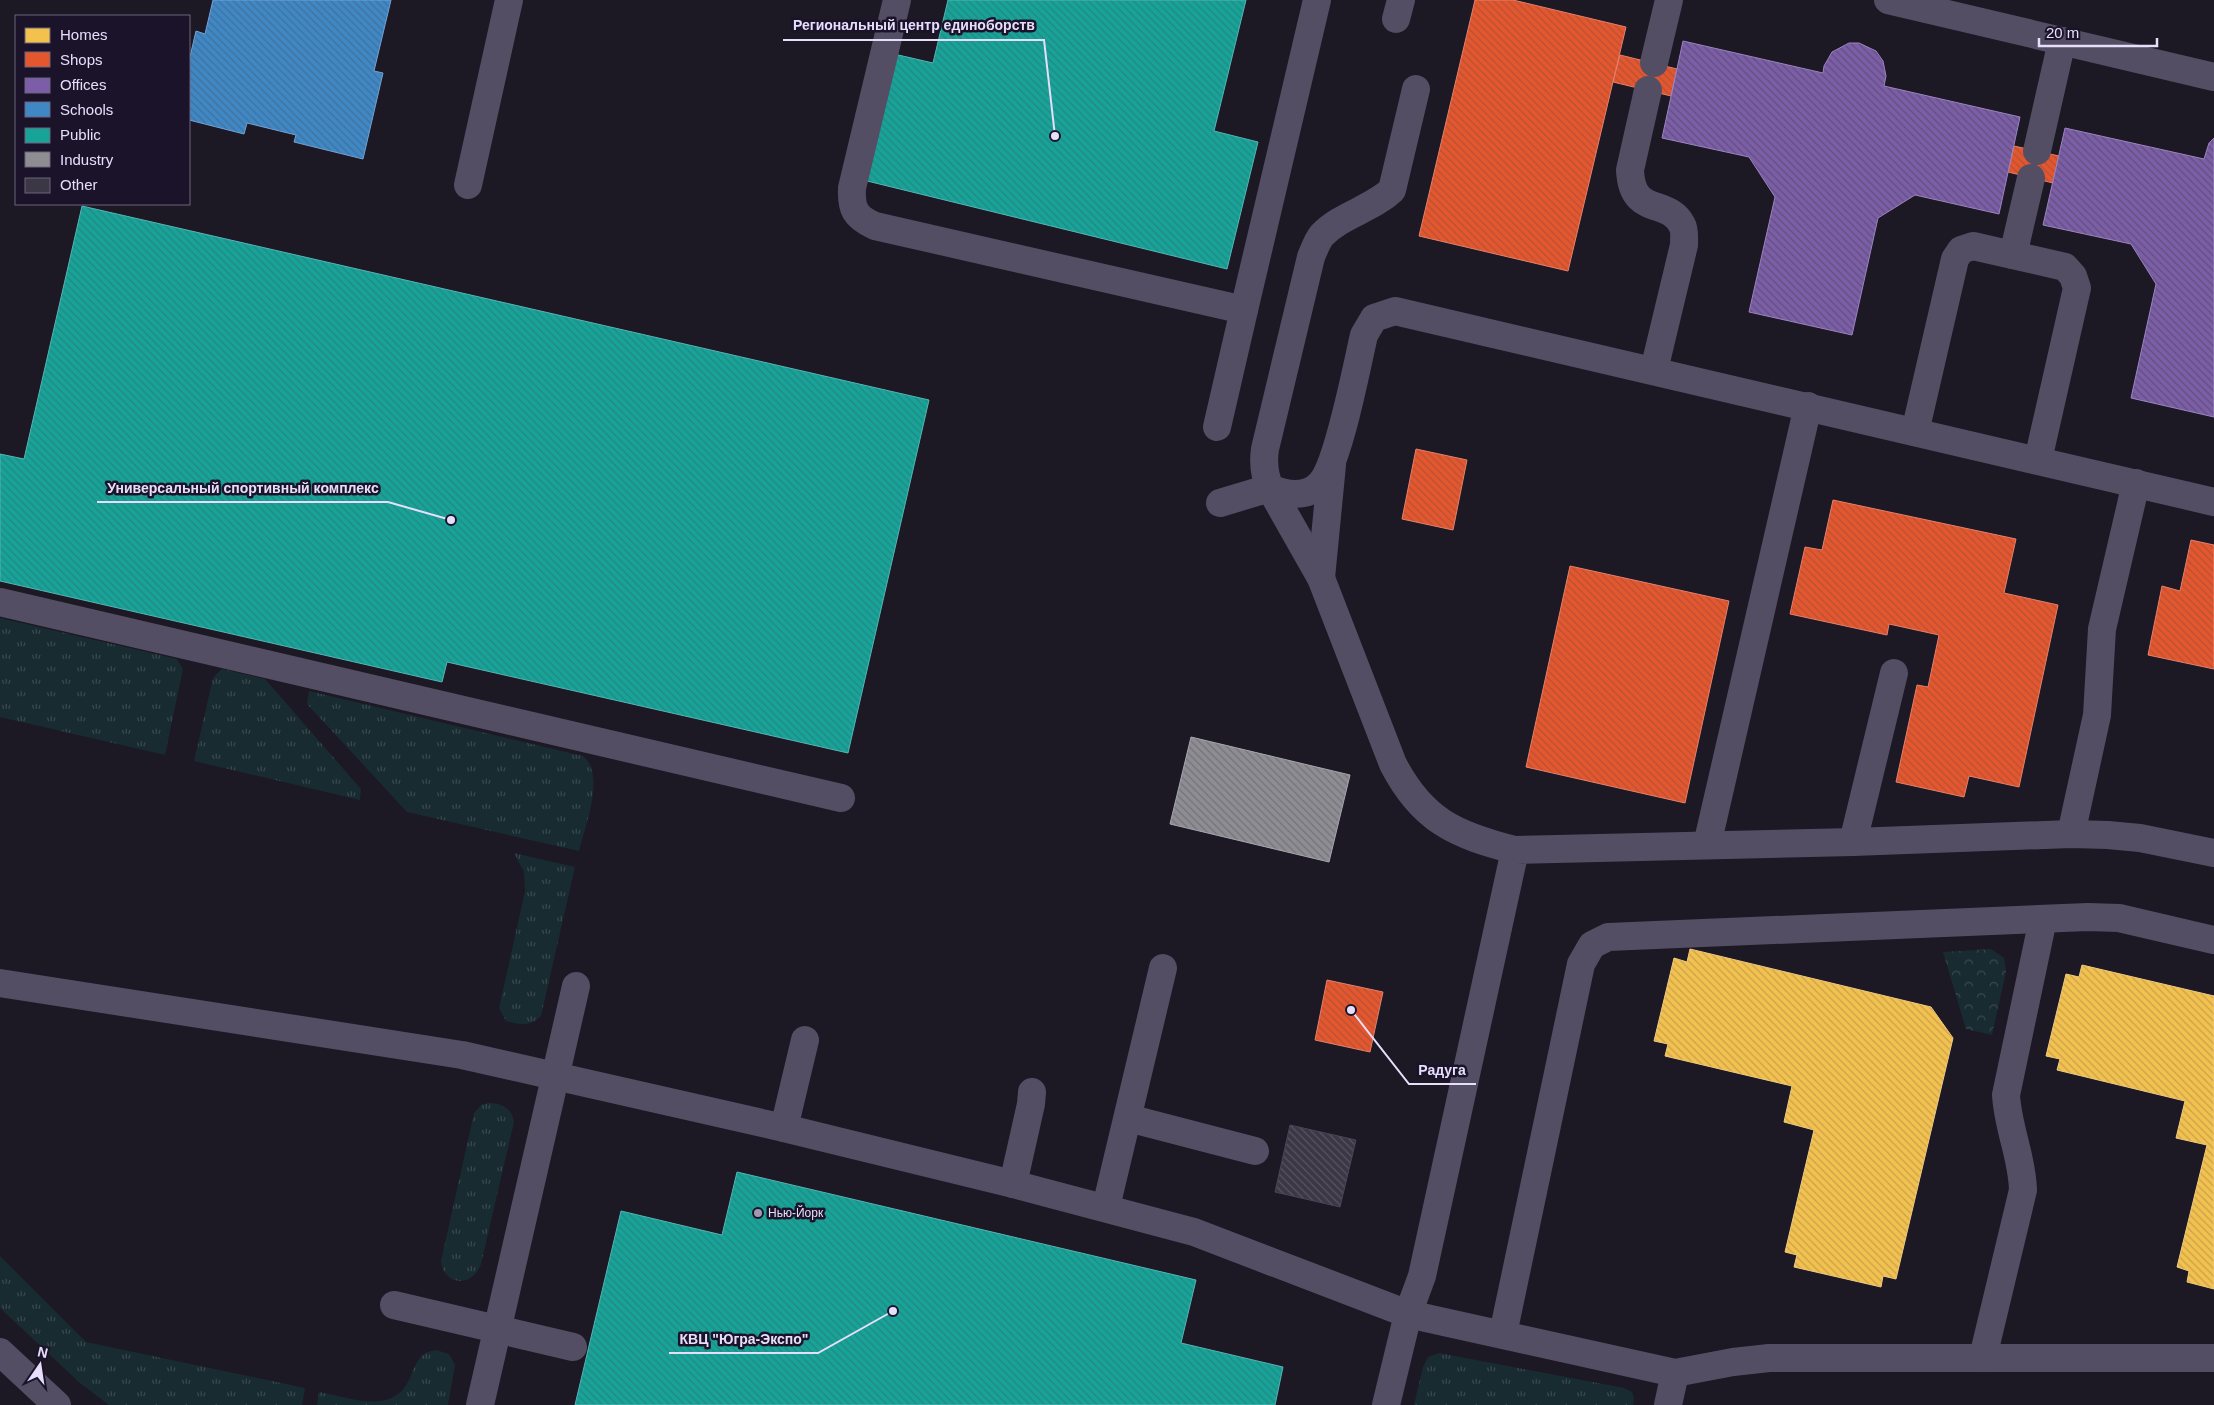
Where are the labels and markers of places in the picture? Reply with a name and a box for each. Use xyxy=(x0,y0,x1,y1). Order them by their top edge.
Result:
callout: Региональный центр единоборств xyxy=(783,11,1044,40)
callout: Универсальный спортивный комплекс xyxy=(97,473,388,502)
callout: Радуга xyxy=(1409,1055,1476,1084)
place label: Нью-Йорк xyxy=(768,1205,824,1220)
marker: Нью-Йорк xyxy=(752,1207,764,1219)
callout: КВЦ "Югра-Экспо" xyxy=(669,1324,818,1353)

